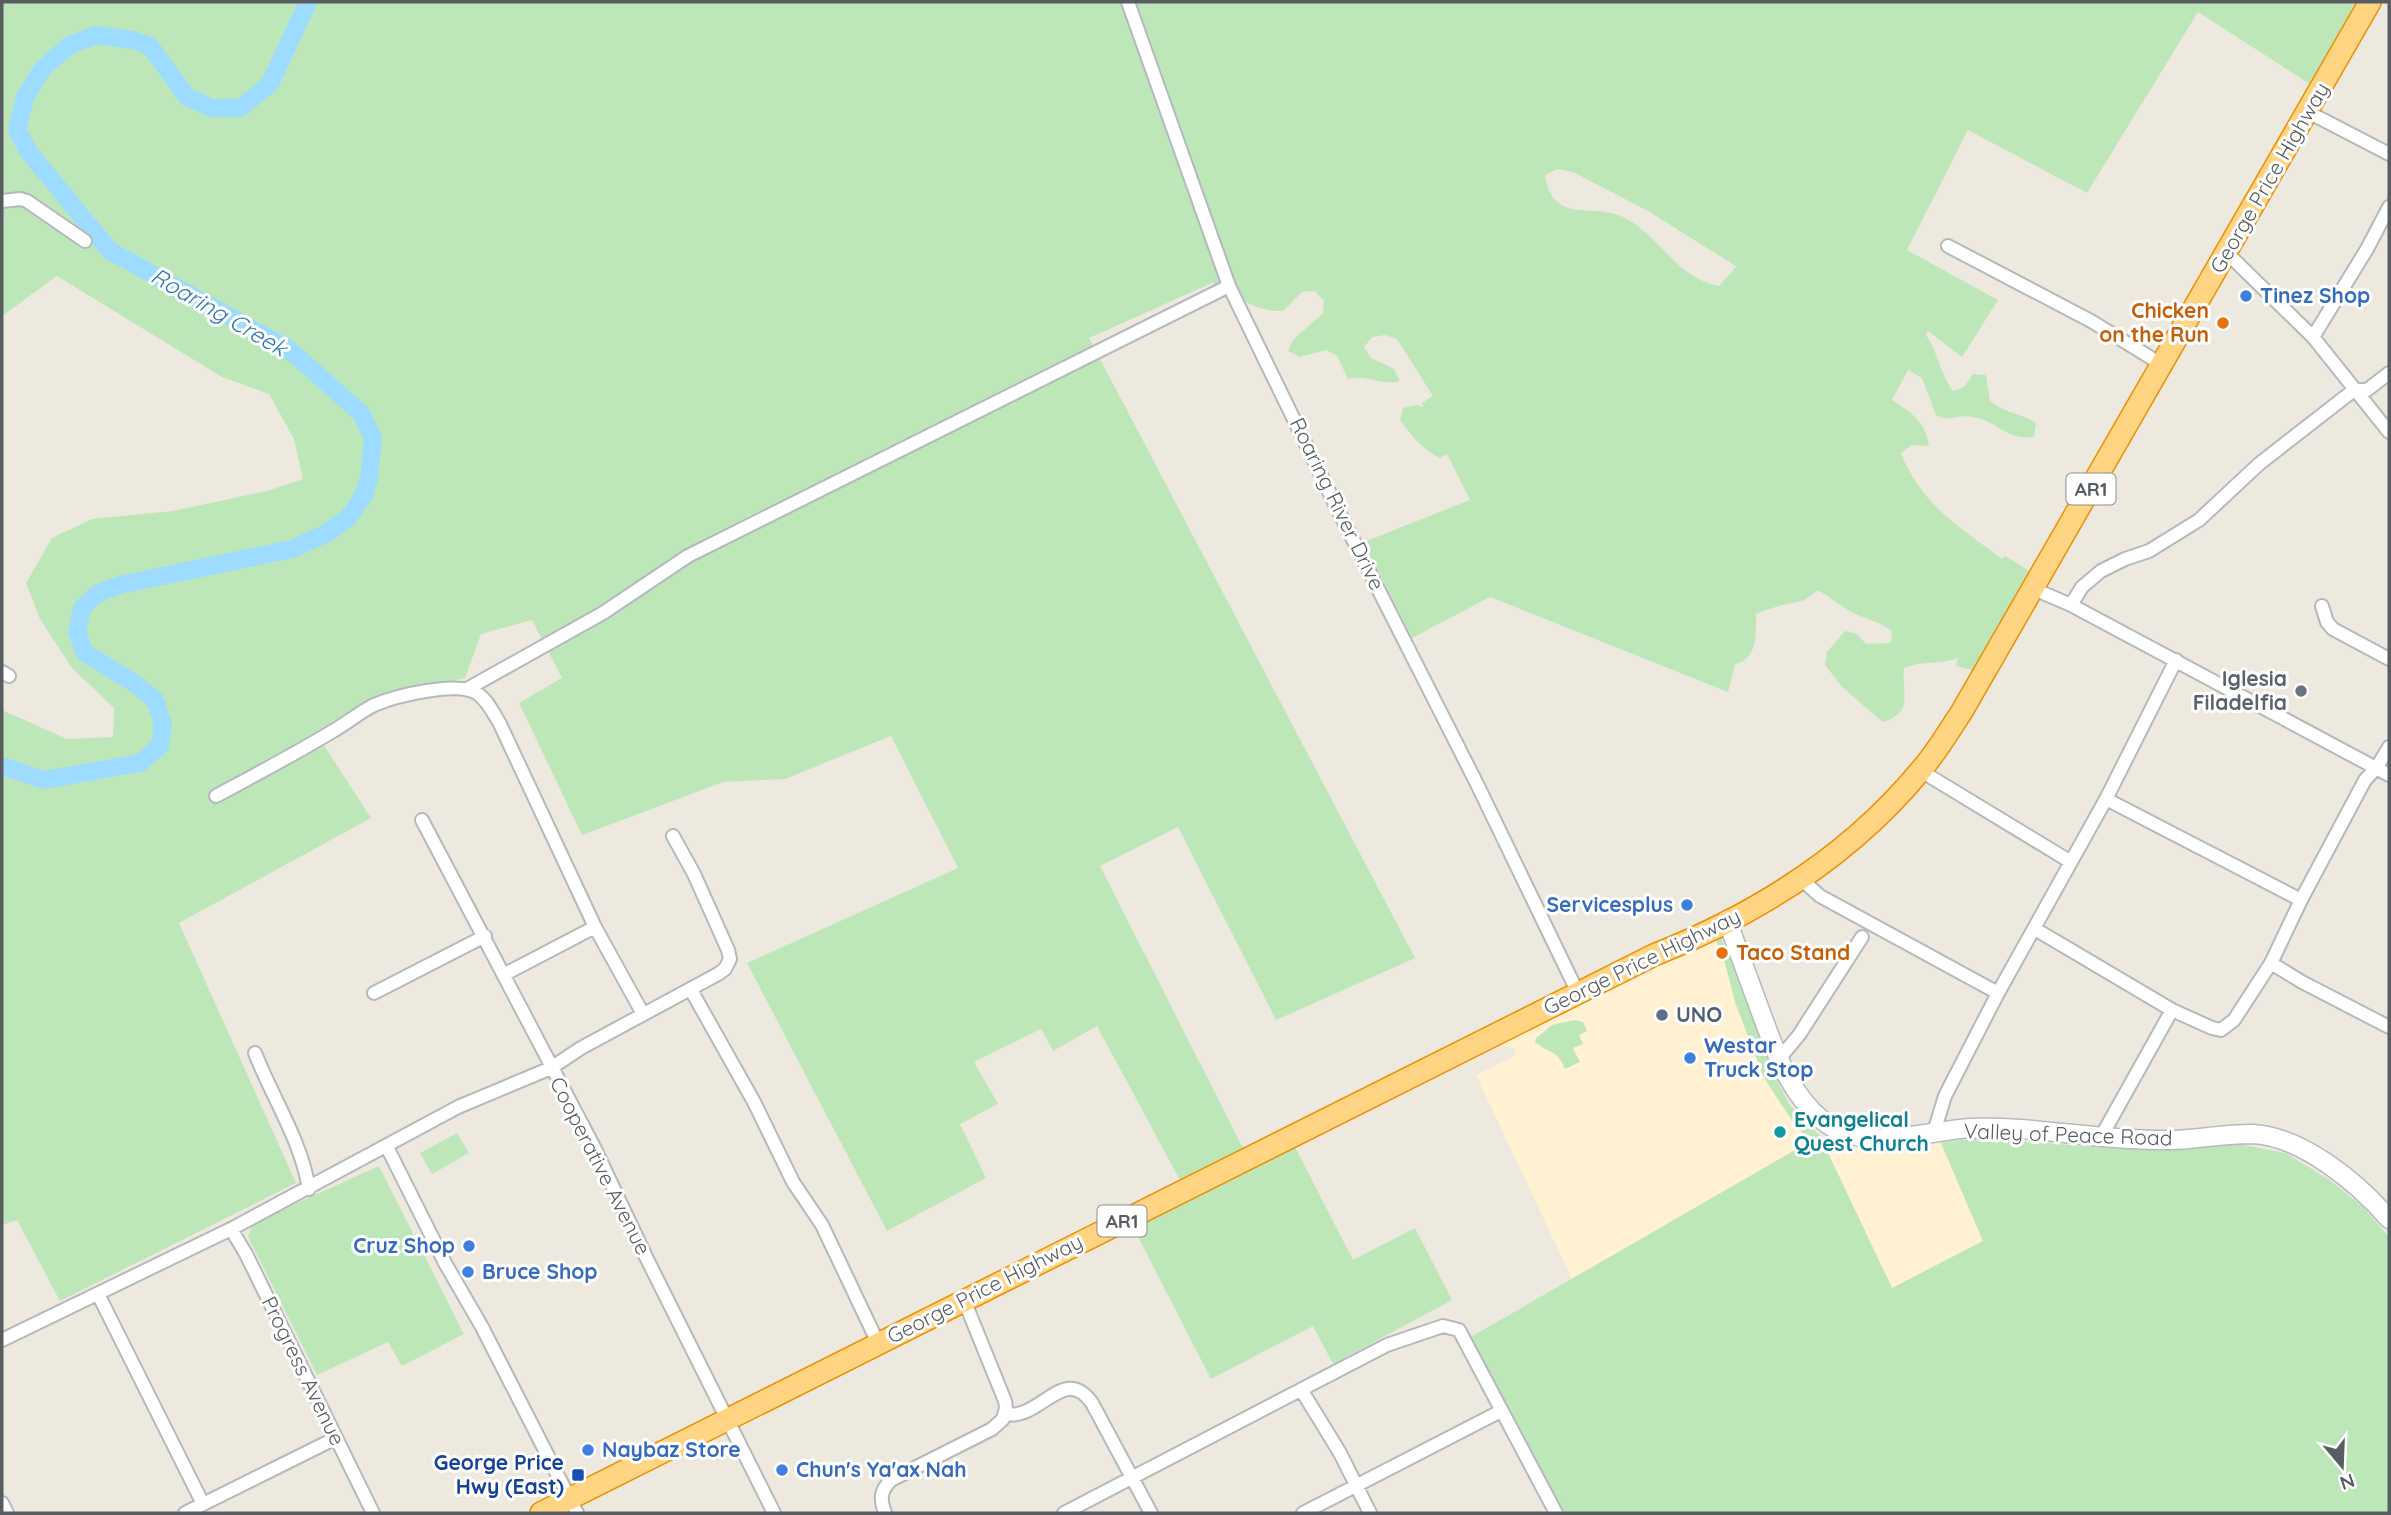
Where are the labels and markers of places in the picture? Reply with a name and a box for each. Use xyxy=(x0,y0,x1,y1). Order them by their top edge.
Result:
place label: Tinez Shop xyxy=(2260,282,2370,308)
marker: Tinez Shop xyxy=(2238,288,2254,304)
place label: Chicken on the Run xyxy=(2099,297,2209,347)
marker: Chicken on the Run xyxy=(2215,315,2231,331)
place label: Iglesia Filadelfia xyxy=(2193,665,2287,715)
marker: Iglesia Filadelfia xyxy=(2293,683,2309,699)
place label: Servicesplus xyxy=(1547,891,1673,917)
marker: Servicesplus xyxy=(1679,897,1695,913)
place label: Taco Stand xyxy=(1736,939,1850,965)
marker: Taco Stand xyxy=(1714,945,1730,961)
place label: UNO xyxy=(1676,1001,1722,1027)
marker: UNO xyxy=(1654,1007,1670,1023)
place label: Westar Truck Stop xyxy=(1704,1032,1813,1082)
marker: Westar Truck Stop xyxy=(1682,1050,1698,1066)
place label: Evangelical Quest Church xyxy=(1794,1106,1929,1156)
marker: Evangelical Quest Church xyxy=(1772,1124,1788,1140)
place label: Cruz Shop xyxy=(353,1232,455,1258)
marker: Cruz Shop xyxy=(461,1238,477,1254)
place label: Bruce Shop xyxy=(482,1258,598,1284)
marker: Bruce Shop xyxy=(460,1264,476,1280)
place label: Naybaz Store xyxy=(602,1436,741,1462)
marker: Naybaz Store xyxy=(580,1442,596,1458)
place label: George Price Hwy (East) xyxy=(434,1449,564,1499)
place label: Chun's Ya'ax Nah xyxy=(796,1456,966,1482)
marker: Chun's Ya'ax Nah xyxy=(774,1462,790,1478)
marker: George Price Hwy (East) xyxy=(570,1467,586,1483)

